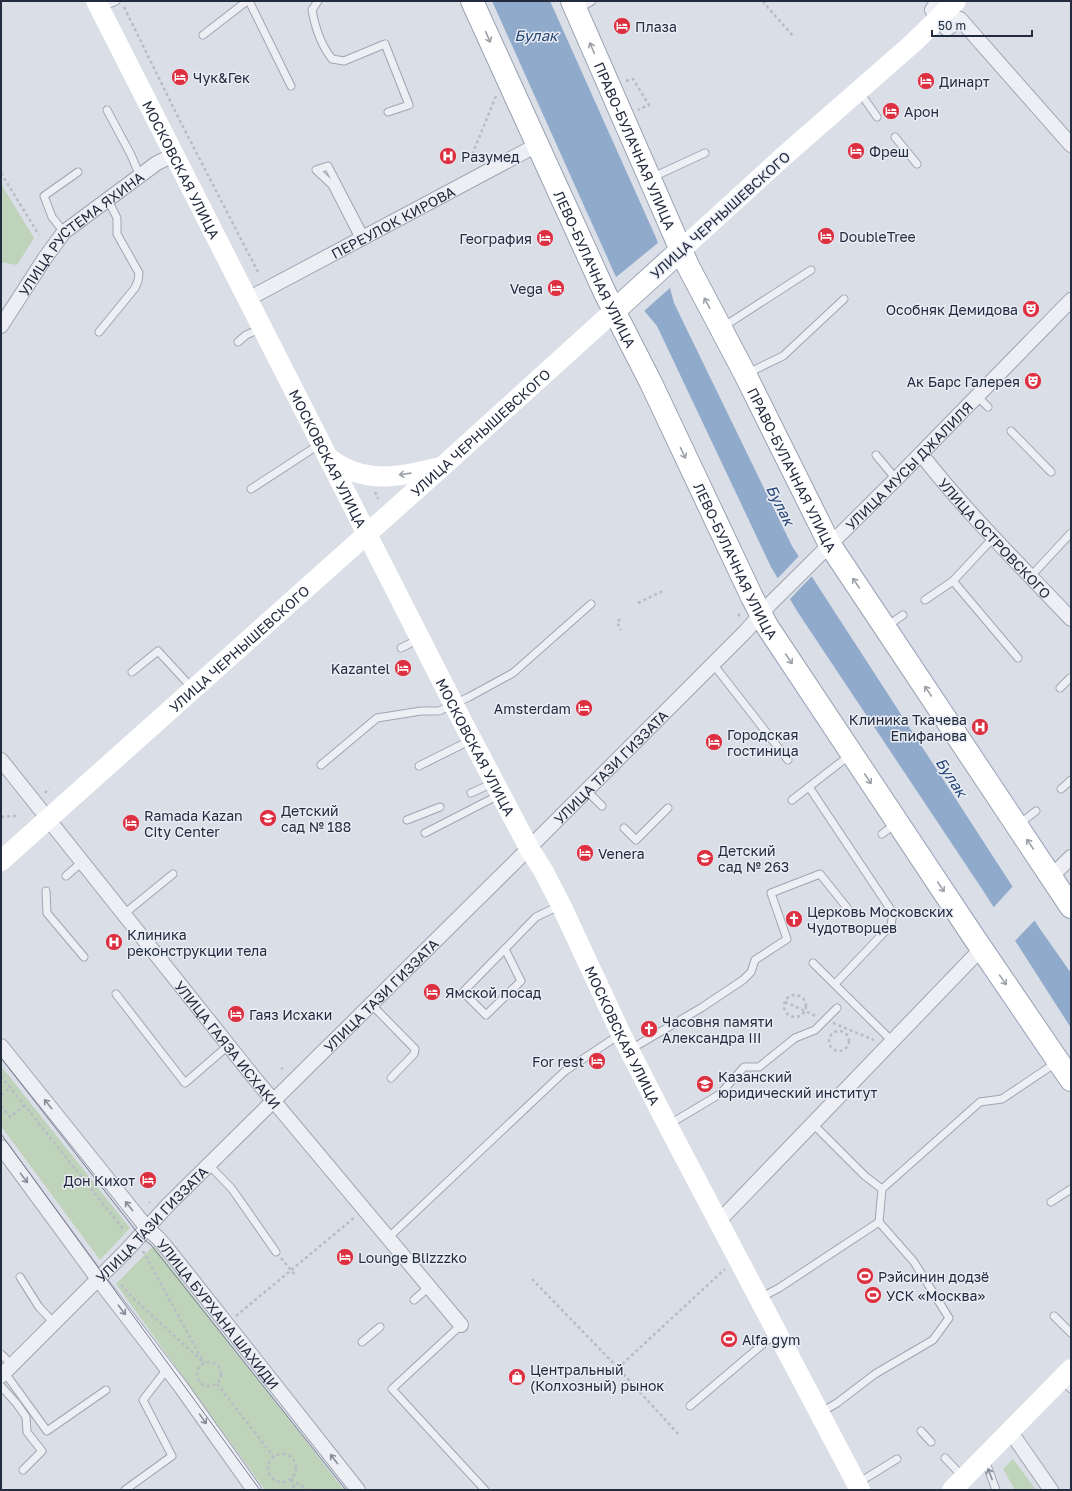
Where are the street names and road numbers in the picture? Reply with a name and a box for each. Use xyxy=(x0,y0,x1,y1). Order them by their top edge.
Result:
street label: ПРАВО-БУЛАЧНАЯ УЛИЦА xyxy=(591,59,680,233)
street label: МОСКОВСКАЯ УЛИЦА xyxy=(139,97,224,242)
street label: УЛИЦА ЧЕРНЫШЕВСКОГО xyxy=(647,148,793,282)
street label: УЛИЦА РУСТЕМА ЯХИНА xyxy=(14,167,147,299)
street label: ПЕРЕУЛОК КИРОВА xyxy=(328,182,458,262)
street label: ЛЕВО-БУЛАЧНАЯ УЛИЦА xyxy=(551,188,640,351)
street label: УЛИЦА ЧЕРНЫШЕВСКОГО xyxy=(407,365,553,500)
street label: ПРАВО-БУЛАЧНАЯ УЛИЦА xyxy=(744,385,841,555)
street label: МОСКОВСКАЯ УЛИЦА xyxy=(286,386,371,531)
street label: УЛИЦА МУСЫ ДЖАЛИЛЯ xyxy=(842,397,976,533)
street label: УЛИЦА ОСТРОВСКОГО xyxy=(935,474,1055,602)
street label: ЛЕВО-БУЛАЧНАЯ УЛИЦА xyxy=(691,480,782,643)
street label: УЛИЦА ЧЕРНЫШЕВСКОГО xyxy=(165,581,312,715)
street label: МОСКОВСКАЯ УЛИЦА xyxy=(433,675,519,819)
street label: УЛИЦА ТАЗИ ГИЗЗАТА xyxy=(550,706,671,827)
street label: УЛИЦА ТАЗИ ГИЗЗАТА xyxy=(320,934,442,1055)
street label: МОСКОВСКАЯ УЛИЦА xyxy=(582,963,665,1108)
street label: УЛИЦА ГАЯЗА ИСХАКИ xyxy=(171,977,285,1112)
street label: УЛИЦА ТАЗИ ГИЗЗАТА xyxy=(92,1162,211,1285)
street label: УЛИЦА БУРХАНА ШАХИДИ xyxy=(154,1235,283,1392)

